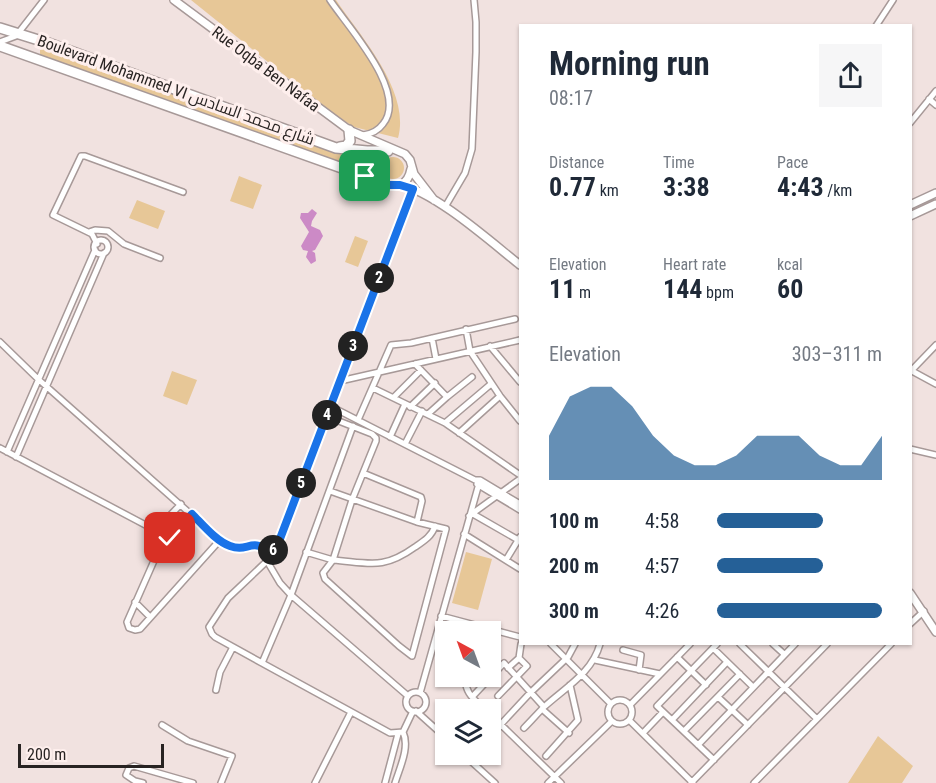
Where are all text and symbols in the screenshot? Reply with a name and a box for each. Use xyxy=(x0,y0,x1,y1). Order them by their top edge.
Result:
street label: Rue Oqba Ben Nafaa xyxy=(208,22,324,116)
street label: Boulevard Mohammed VI شارع محمد السادس xyxy=(34,31,317,151)
text: Morning run xyxy=(549,44,710,83)
button: share xyxy=(819,44,882,107)
text: 08:17 xyxy=(549,86,593,110)
pin xyxy=(339,150,390,201)
text: Distance xyxy=(549,153,604,172)
text: Time xyxy=(663,153,695,172)
text: Pace xyxy=(777,153,808,172)
icon: arrive xyxy=(348,159,381,192)
text: 0.77 xyxy=(549,172,596,202)
text: 3:38 xyxy=(663,172,710,202)
text: 4:43 xyxy=(777,172,824,202)
text: km xyxy=(596,181,619,200)
text: /km xyxy=(824,181,852,200)
text: Elevation xyxy=(549,255,607,274)
text: Heart rate xyxy=(663,255,726,274)
text: kcal xyxy=(777,255,803,274)
pin: 2 xyxy=(364,263,394,293)
text: 2 xyxy=(375,268,383,287)
text: 11 xyxy=(549,274,575,304)
text: 144 xyxy=(663,274,702,304)
text: 60 xyxy=(777,274,803,304)
text: m xyxy=(575,283,591,302)
text: bpm xyxy=(702,283,734,302)
pin: 3 xyxy=(338,331,368,361)
text: 3 xyxy=(349,336,357,355)
text: Elevation xyxy=(549,342,621,366)
text: 303–311 m xyxy=(792,342,882,366)
pin: 4 xyxy=(312,400,342,430)
text: 4 xyxy=(323,405,331,424)
pin: 5 xyxy=(286,468,316,498)
text: 5 xyxy=(297,473,305,492)
text: 100 m xyxy=(549,509,599,533)
text: 4:58 xyxy=(645,509,679,533)
pin xyxy=(144,512,195,563)
icon: check xyxy=(153,521,186,554)
pin: 6 xyxy=(258,535,288,565)
text: 6 xyxy=(269,540,277,559)
text: 200 m xyxy=(549,554,599,578)
text: 4:57 xyxy=(645,554,679,578)
text: 300 m xyxy=(549,599,599,623)
text: 4:26 xyxy=(645,599,679,623)
north arrow xyxy=(435,621,501,687)
map controls xyxy=(435,621,501,765)
button: layers xyxy=(435,699,501,765)
scale bar xyxy=(18,741,164,768)
text: 200 m xyxy=(27,745,66,764)

